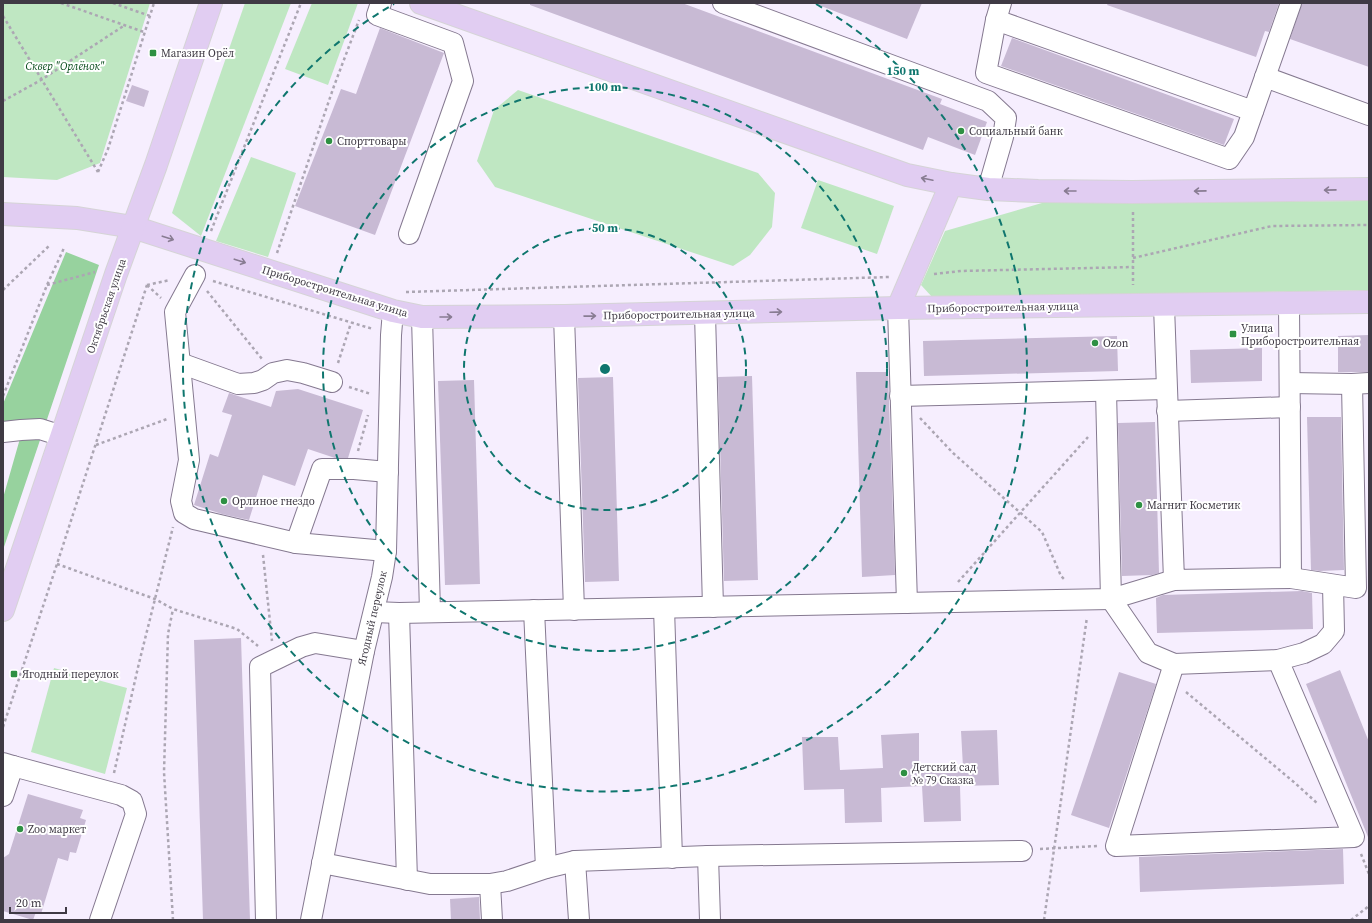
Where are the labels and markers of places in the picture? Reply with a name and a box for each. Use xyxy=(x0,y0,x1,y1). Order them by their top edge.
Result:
place label: Магазин Орёл xyxy=(161,46,234,61)
marker: Магазин Орёл xyxy=(148,48,158,58)
place label: Социальный банк xyxy=(969,124,1063,139)
marker: Социальный банк xyxy=(956,126,966,136)
place label: Спорттовары xyxy=(337,134,406,149)
marker: Спорттовары xyxy=(324,136,334,146)
place label: Улица Приборостроительная xyxy=(1241,321,1359,349)
marker: Улица Приборостроительная xyxy=(1228,329,1238,339)
place label: Ozon xyxy=(1103,336,1129,351)
marker: Ozon xyxy=(1090,338,1100,348)
centre of rings xyxy=(598,362,612,376)
place label: Орлиное гнездо xyxy=(232,494,315,509)
marker: Орлиное гнездо xyxy=(219,496,229,506)
place label: Магнит Косметик xyxy=(1147,498,1240,513)
marker: Магнит Косметик xyxy=(1134,500,1144,510)
place label: Ягодный переулок xyxy=(22,667,119,682)
marker: Ягодный переулок xyxy=(9,669,19,679)
place label: Детский сад № 79 Сказка xyxy=(912,760,976,788)
marker: Детский сад № 79 Сказка xyxy=(899,768,909,778)
place label: Zoo маркет xyxy=(28,822,86,837)
marker: Zoo маркет xyxy=(15,824,25,834)

